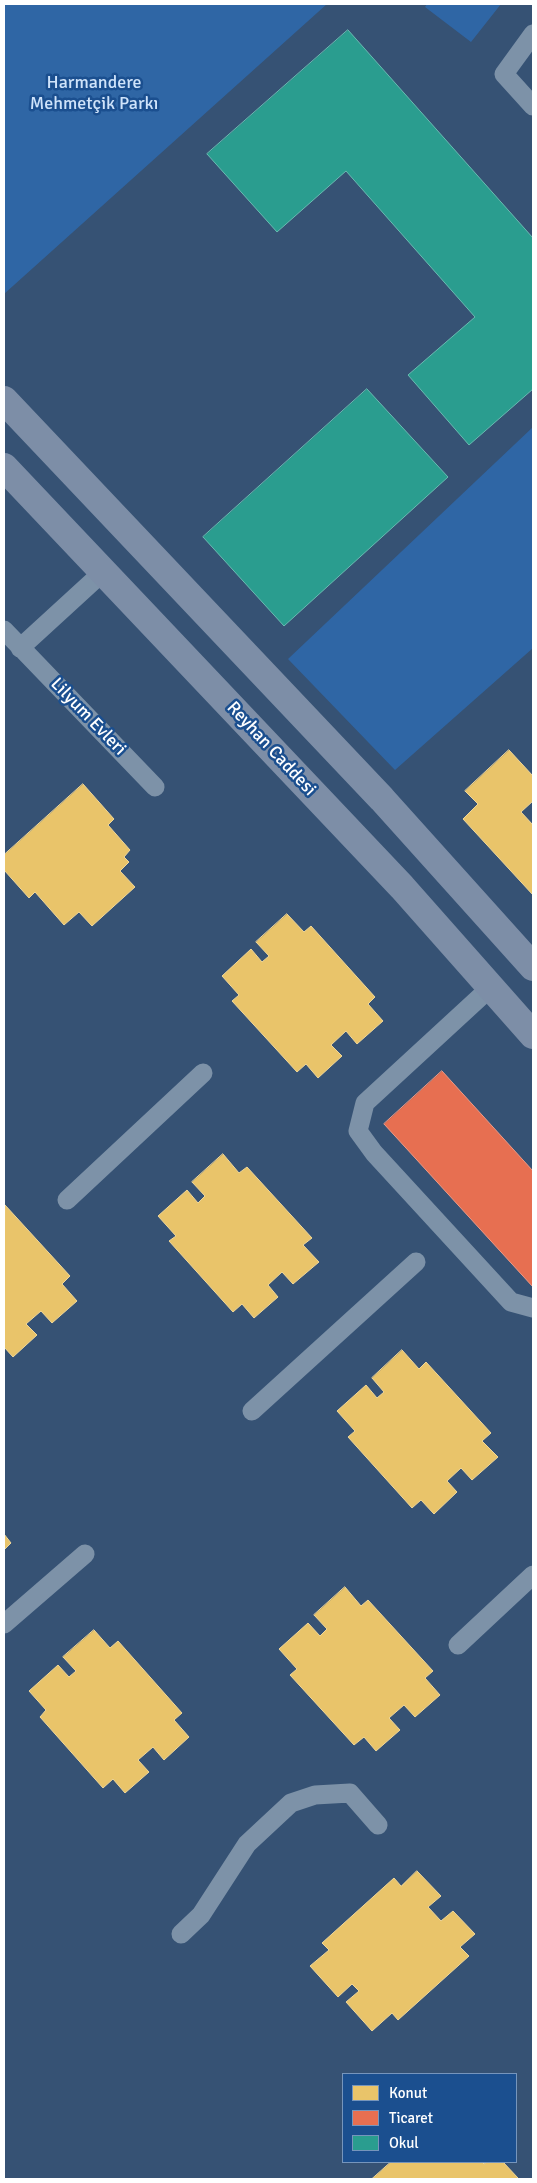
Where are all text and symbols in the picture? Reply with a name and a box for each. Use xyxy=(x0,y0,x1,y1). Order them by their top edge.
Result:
park label: Harmandere Mehmetçik Parkı xyxy=(30,72,158,115)
street label: Lilyum Evleri xyxy=(46,674,130,760)
street label: Reyhan Caddesi xyxy=(222,697,320,801)
legend xyxy=(342,2073,517,2163)
text: Konut xyxy=(389,2084,427,2102)
text: Ticaret xyxy=(389,2109,433,2127)
text: Okul xyxy=(389,2134,419,2152)

